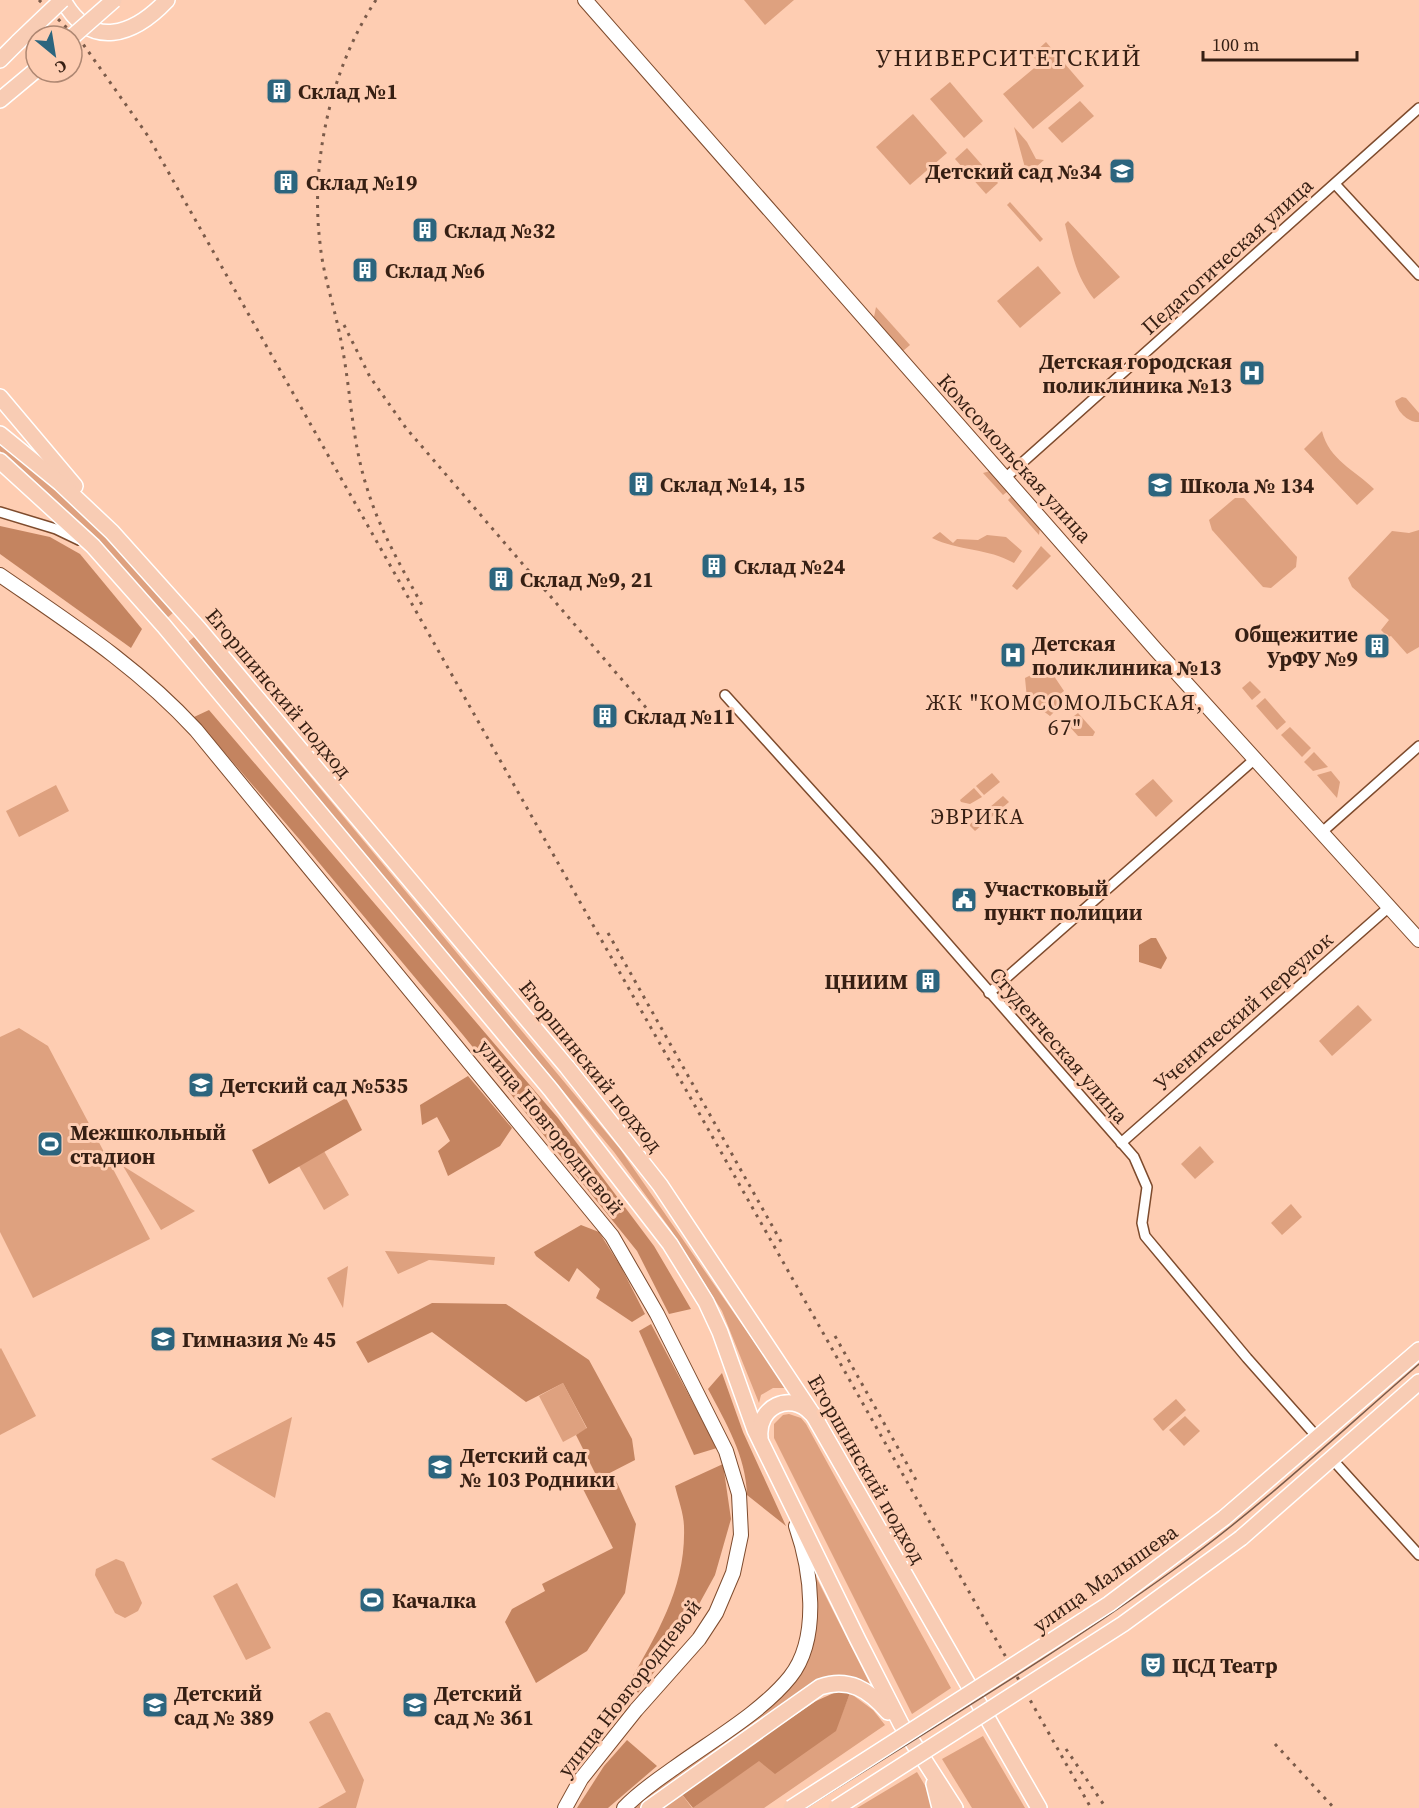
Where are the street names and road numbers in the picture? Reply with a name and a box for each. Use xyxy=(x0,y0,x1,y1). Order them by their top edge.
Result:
street label: Педагогическая улица xyxy=(1135,171,1319,341)
street label: Комсомольская улица xyxy=(931,367,1099,549)
street label: Егоршинский подход xyxy=(199,602,359,784)
street label: Ученический переулок xyxy=(1147,925,1339,1097)
street label: Студенческая улица xyxy=(983,960,1135,1130)
street label: Егоршинский подход xyxy=(513,974,670,1158)
street label: улица Новгородцевой xyxy=(471,1033,631,1221)
street label: Егоршинский подход xyxy=(801,1369,933,1569)
street label: улица Малышева xyxy=(1027,1517,1184,1639)
street label: улица Новгородцевой xyxy=(550,1593,708,1783)

